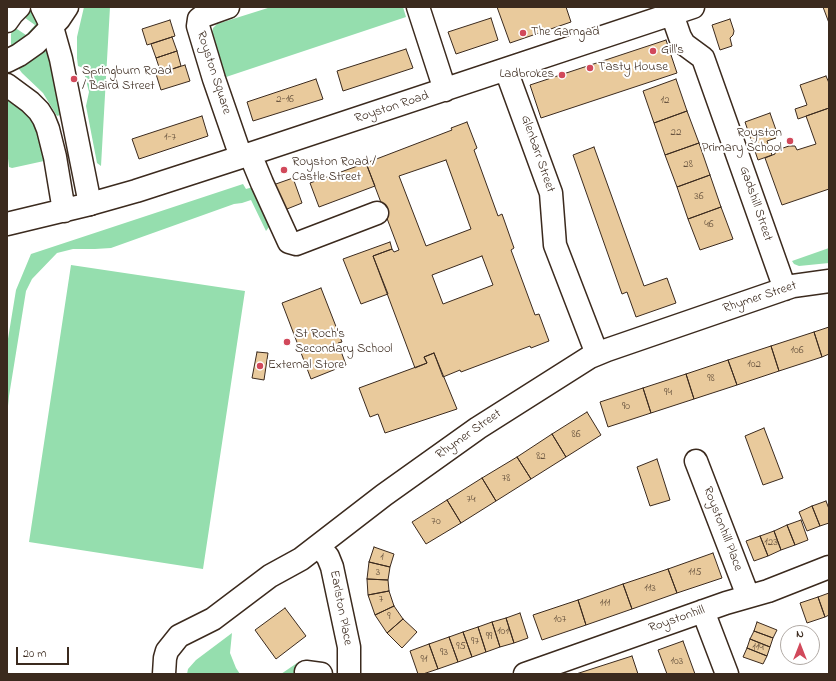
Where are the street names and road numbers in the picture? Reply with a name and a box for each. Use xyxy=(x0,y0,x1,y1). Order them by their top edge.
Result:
street label: Royston Square xyxy=(192,29,234,117)
street label: Royston Road xyxy=(353,89,431,127)
street label: Glenbarr Street xyxy=(517,113,557,195)
street label: Gadshill Street xyxy=(735,165,775,243)
street label: Rhymer Street xyxy=(721,279,799,317)
street label: Rhymer Street xyxy=(433,407,505,463)
street label: Roystonhill Place xyxy=(699,485,745,573)
street label: Earlston Place xyxy=(325,569,355,647)
street label: Roystonhill xyxy=(647,603,707,637)

